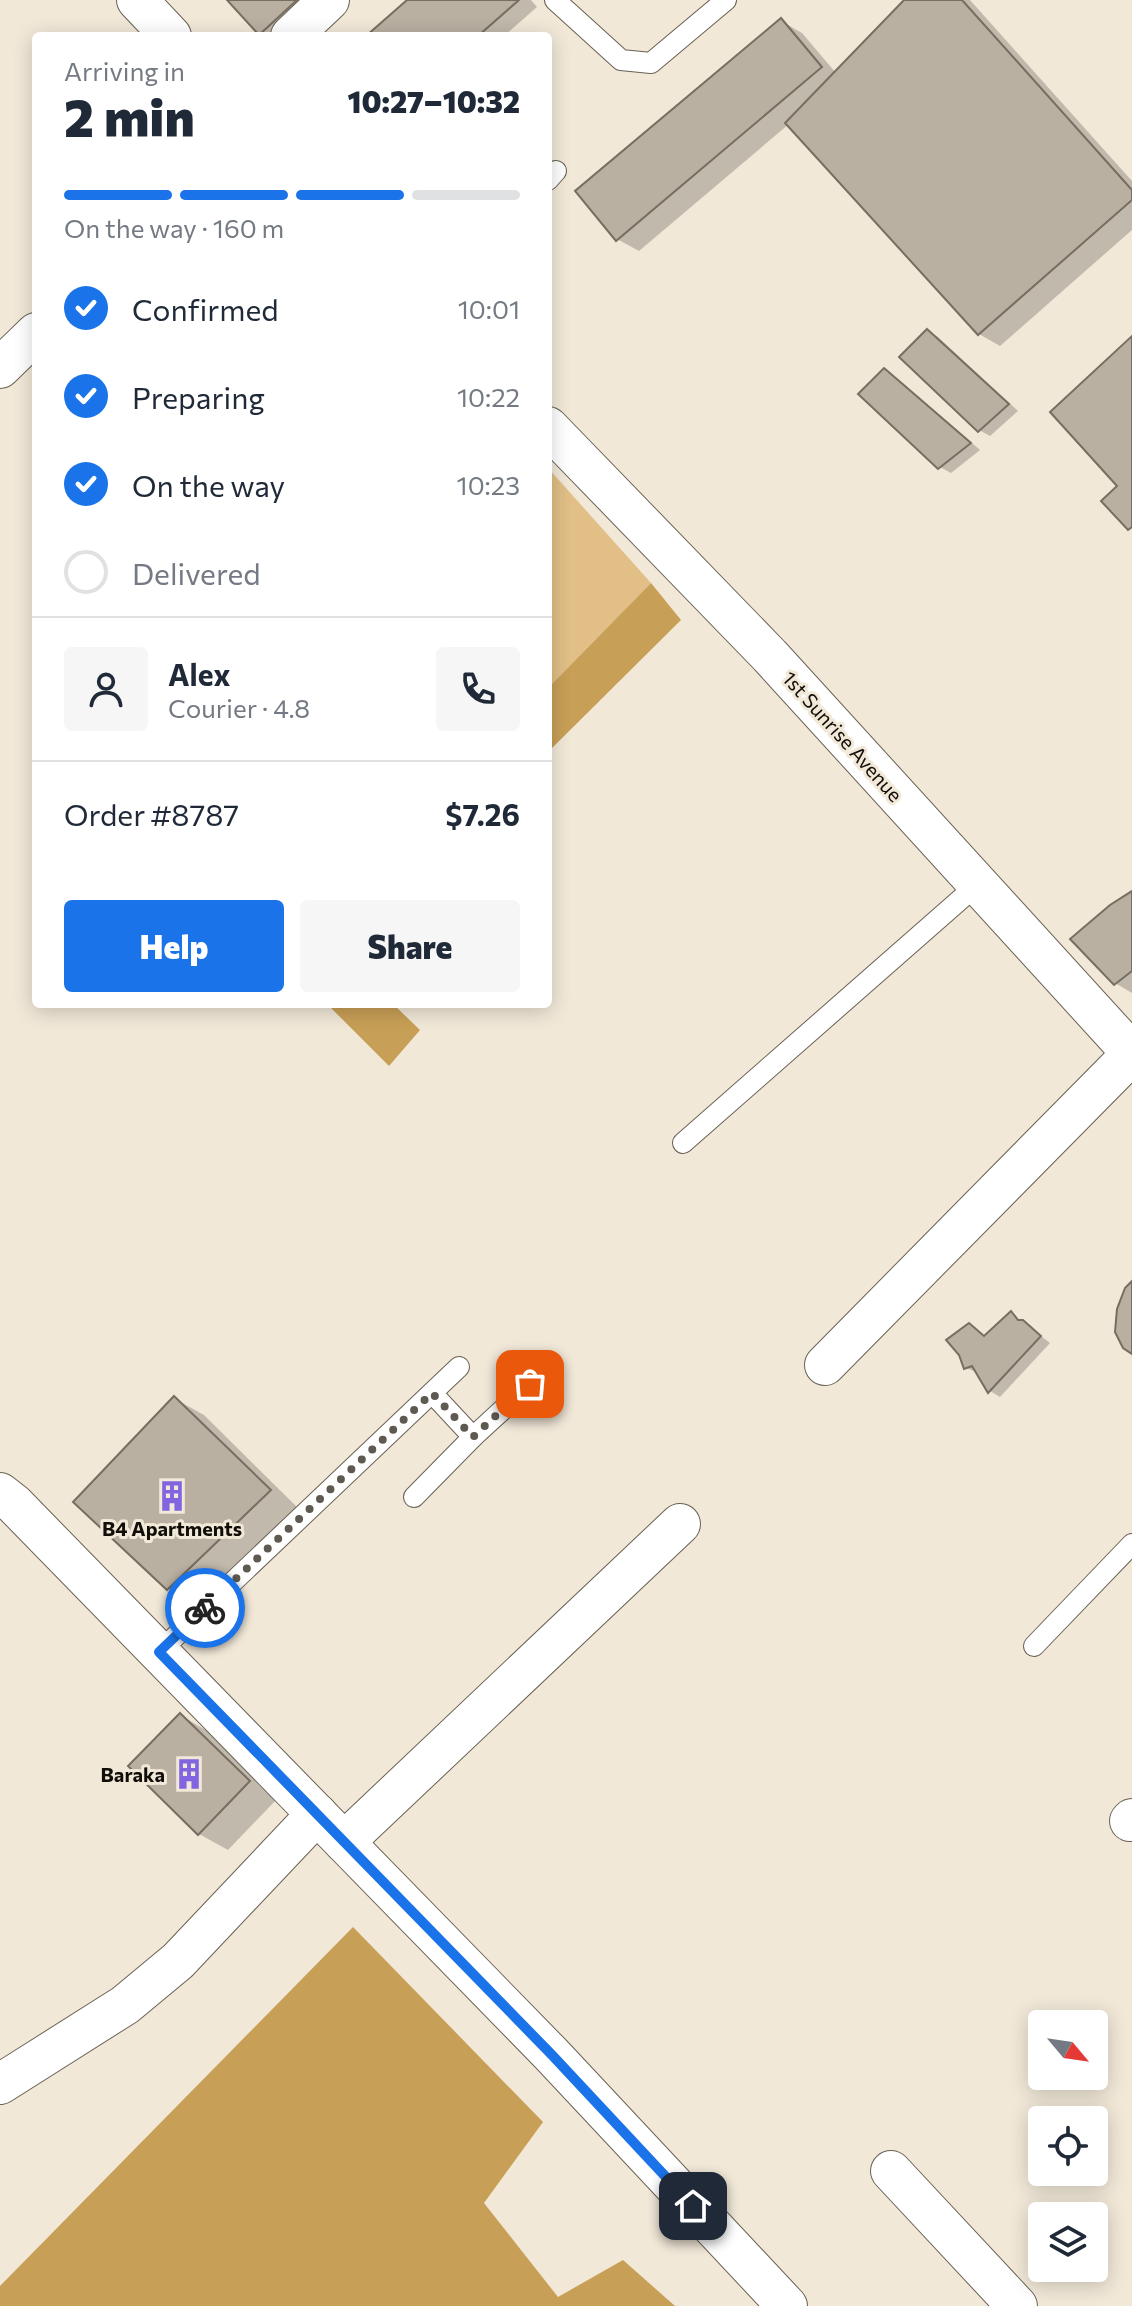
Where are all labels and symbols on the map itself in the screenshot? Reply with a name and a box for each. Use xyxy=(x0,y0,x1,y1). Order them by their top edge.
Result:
street label: 1st Sunrise Avenue xyxy=(778,666,908,806)
pin xyxy=(496,1350,564,1418)
building icon: B4 Apartments xyxy=(155,1479,189,1513)
place label: B4 Apartments xyxy=(102,1516,242,1540)
courier xyxy=(165,1568,245,1648)
building icon: Baraka xyxy=(172,1757,206,1791)
place label: Baraka xyxy=(101,1762,165,1786)
north arrow xyxy=(1028,2010,1108,2090)
pin xyxy=(659,2172,727,2240)

